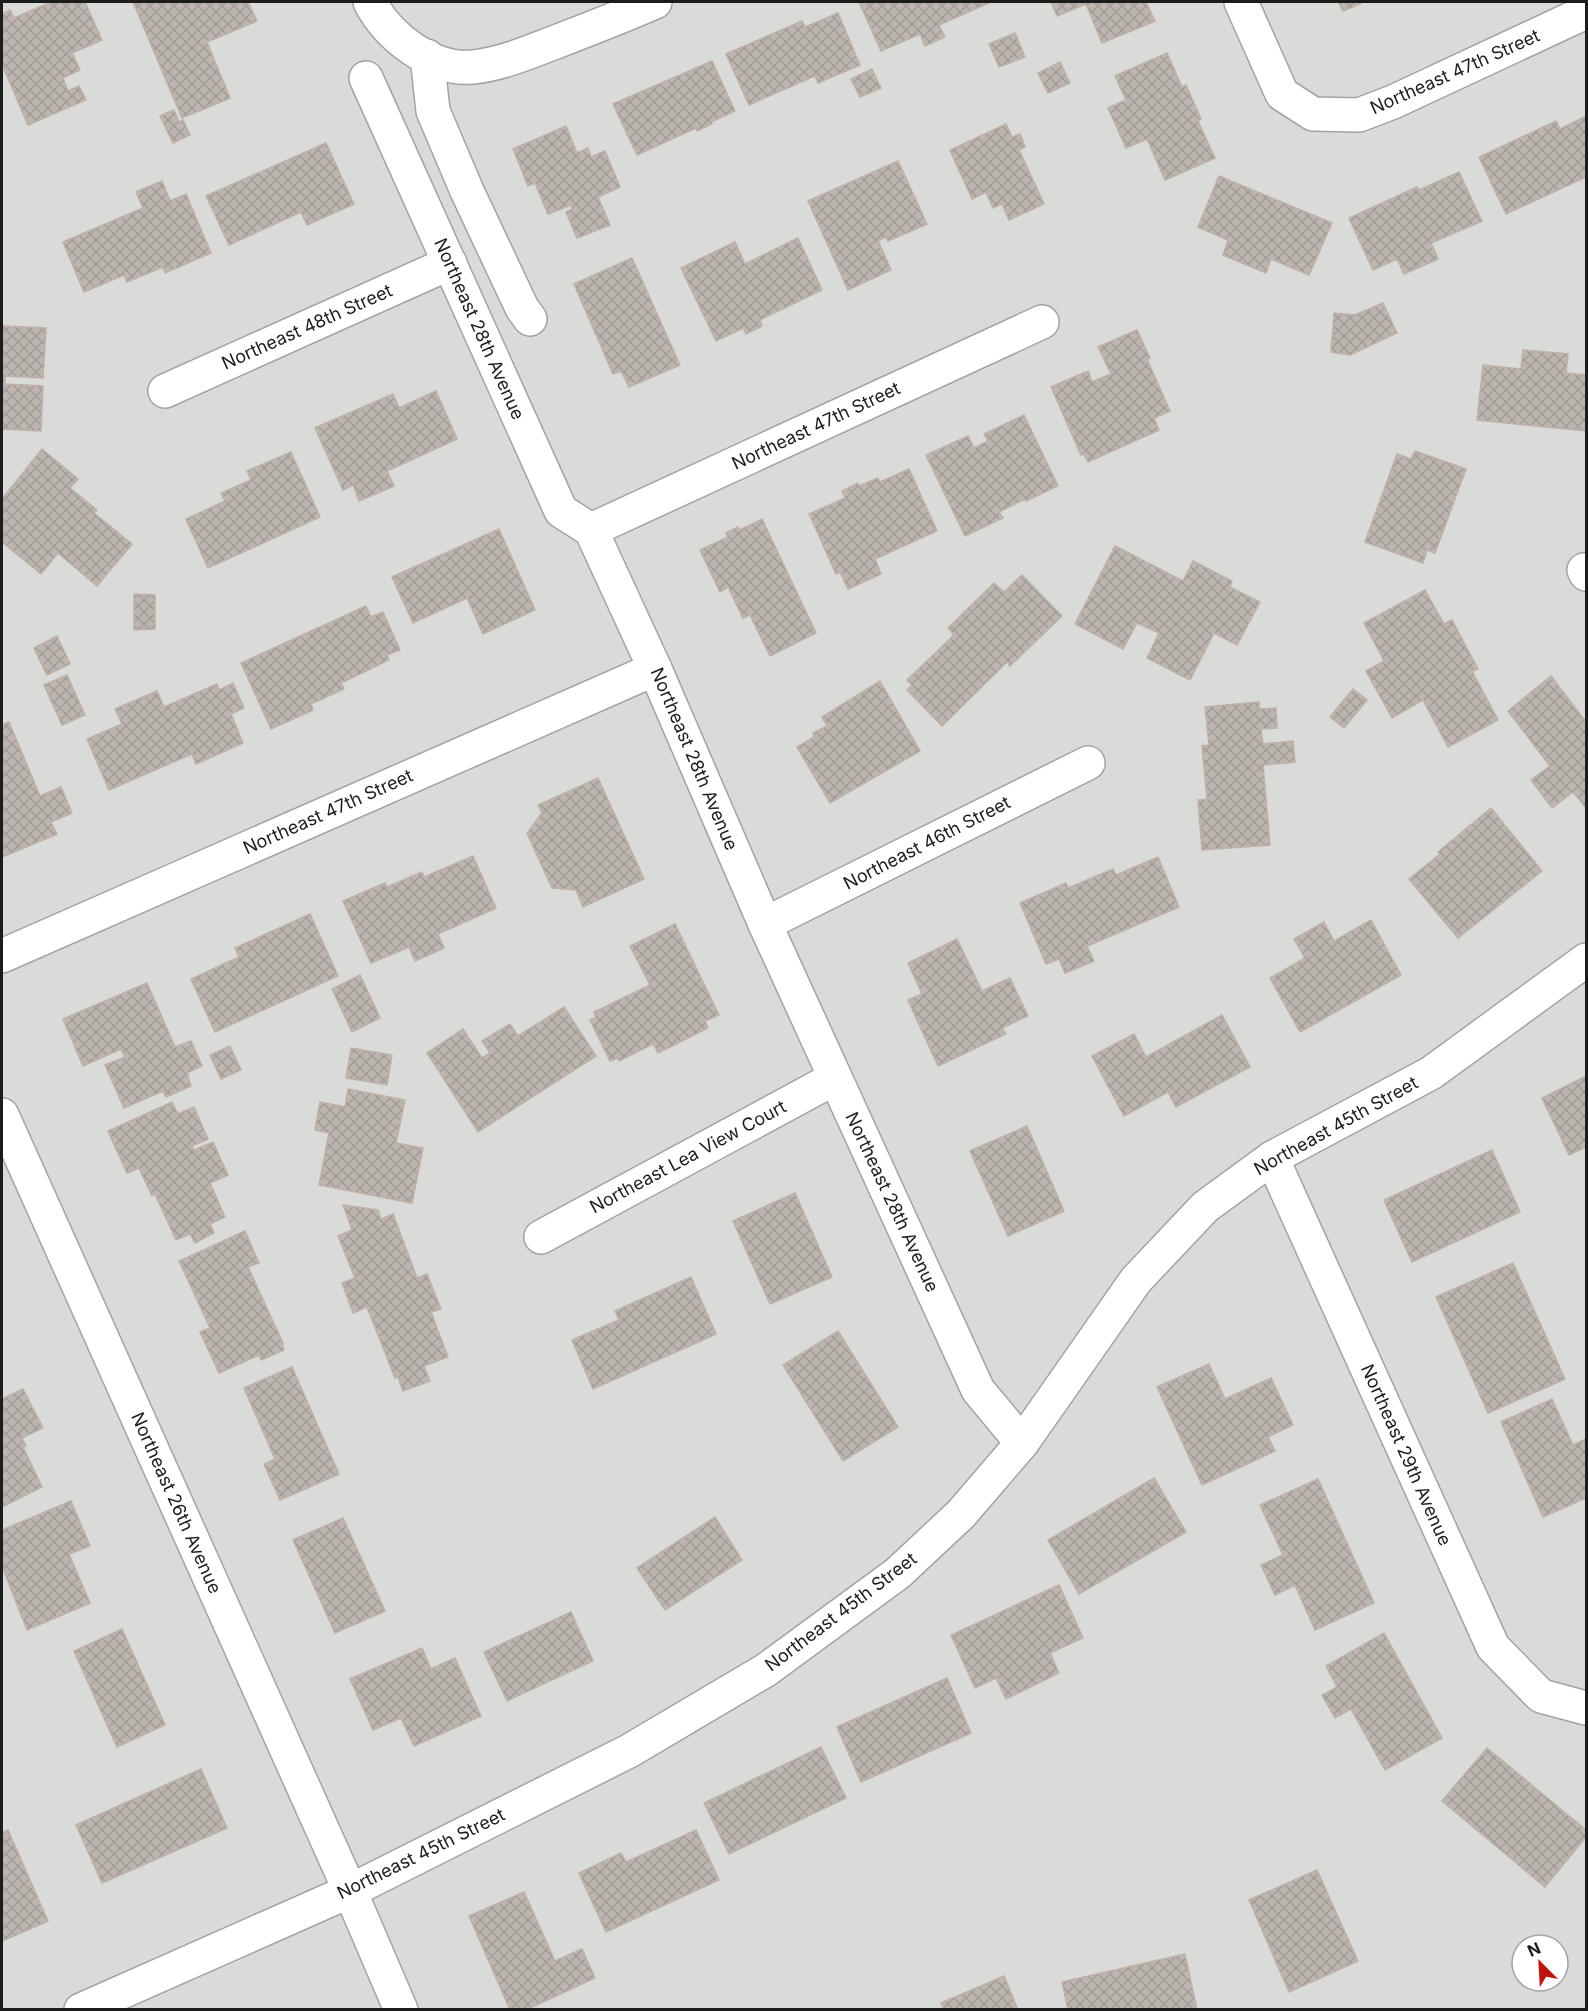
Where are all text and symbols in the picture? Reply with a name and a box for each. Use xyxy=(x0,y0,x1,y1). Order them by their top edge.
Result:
street label: Northeast 47th Street xyxy=(1367,25,1543,118)
street label: Northeast 28th Avenue xyxy=(430,235,529,423)
street label: Northeast 48th Street xyxy=(218,279,395,374)
street label: Northeast 47th Street xyxy=(728,377,903,474)
street label: Northeast 28th Avenue xyxy=(646,664,742,853)
street label: Northeast 47th Street xyxy=(240,765,416,858)
street label: Northeast 46th Street xyxy=(840,791,1014,894)
street label: Northeast 45th Street xyxy=(1250,1072,1421,1179)
street label: Northeast Lea View Court xyxy=(586,1096,790,1217)
street label: Northeast 28th Avenue xyxy=(841,1108,943,1295)
street label: Northeast 29th Avenue xyxy=(1357,1361,1456,1549)
street label: Northeast 26th Avenue xyxy=(127,1409,226,1597)
street label: Northeast 45th Street xyxy=(761,1548,921,1675)
street label: Northeast 45th Street xyxy=(333,1804,508,1903)
north arrow xyxy=(1510,1933,1570,1993)
text: N xyxy=(1524,1938,1544,1961)

